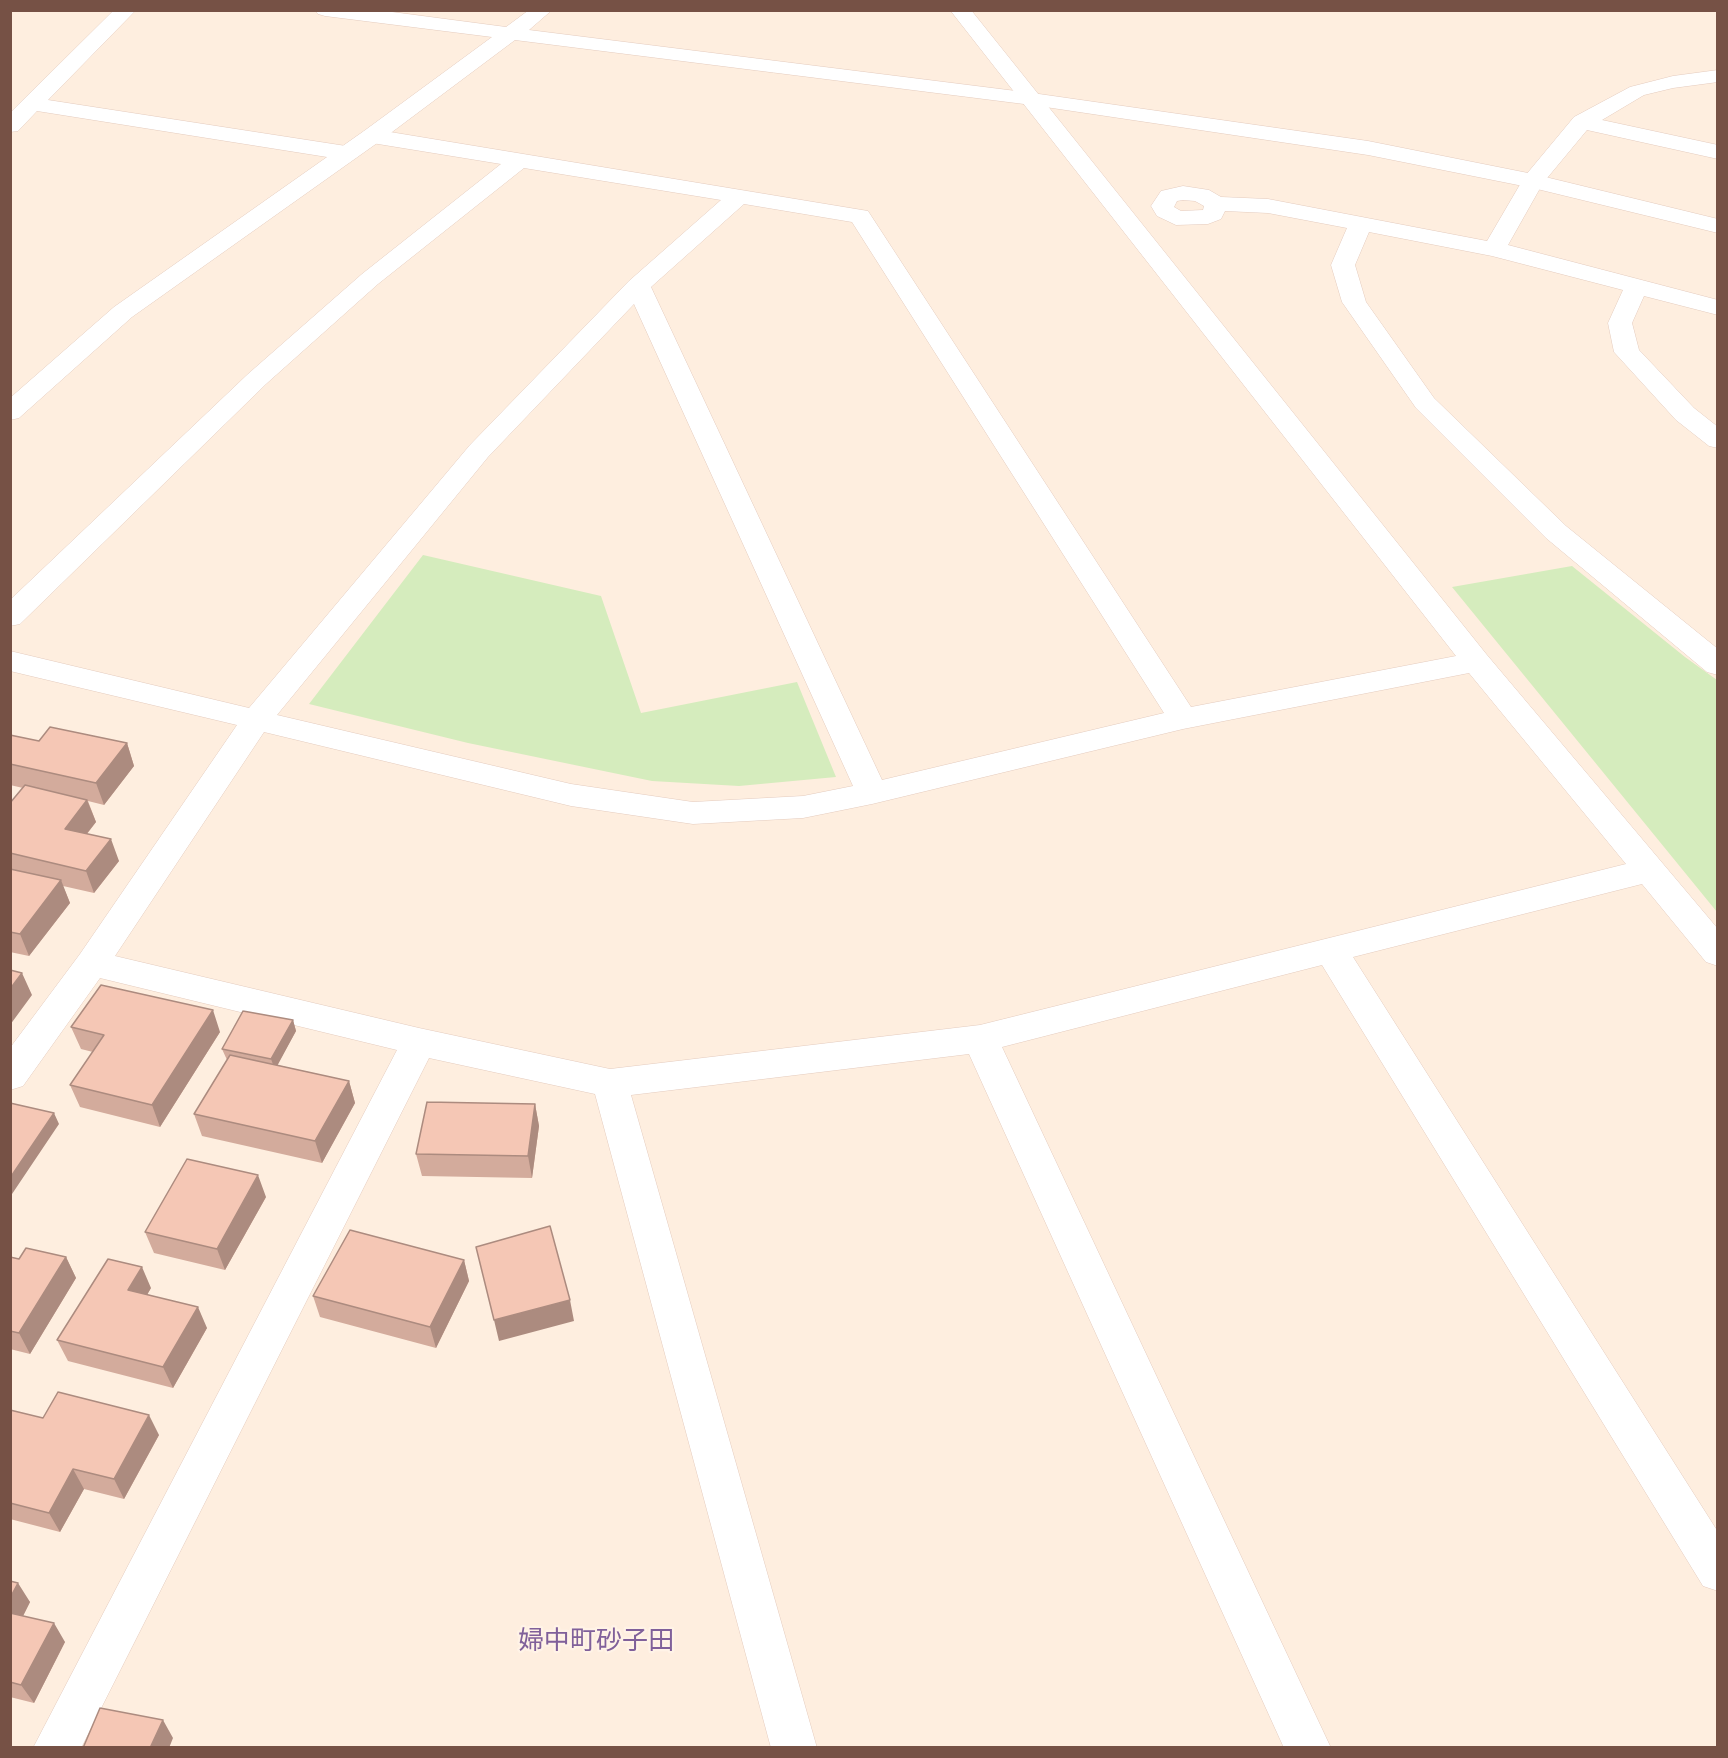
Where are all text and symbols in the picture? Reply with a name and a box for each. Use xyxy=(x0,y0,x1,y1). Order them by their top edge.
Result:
district label: 婦中町砂子田 xyxy=(518,1626,674,1658)

